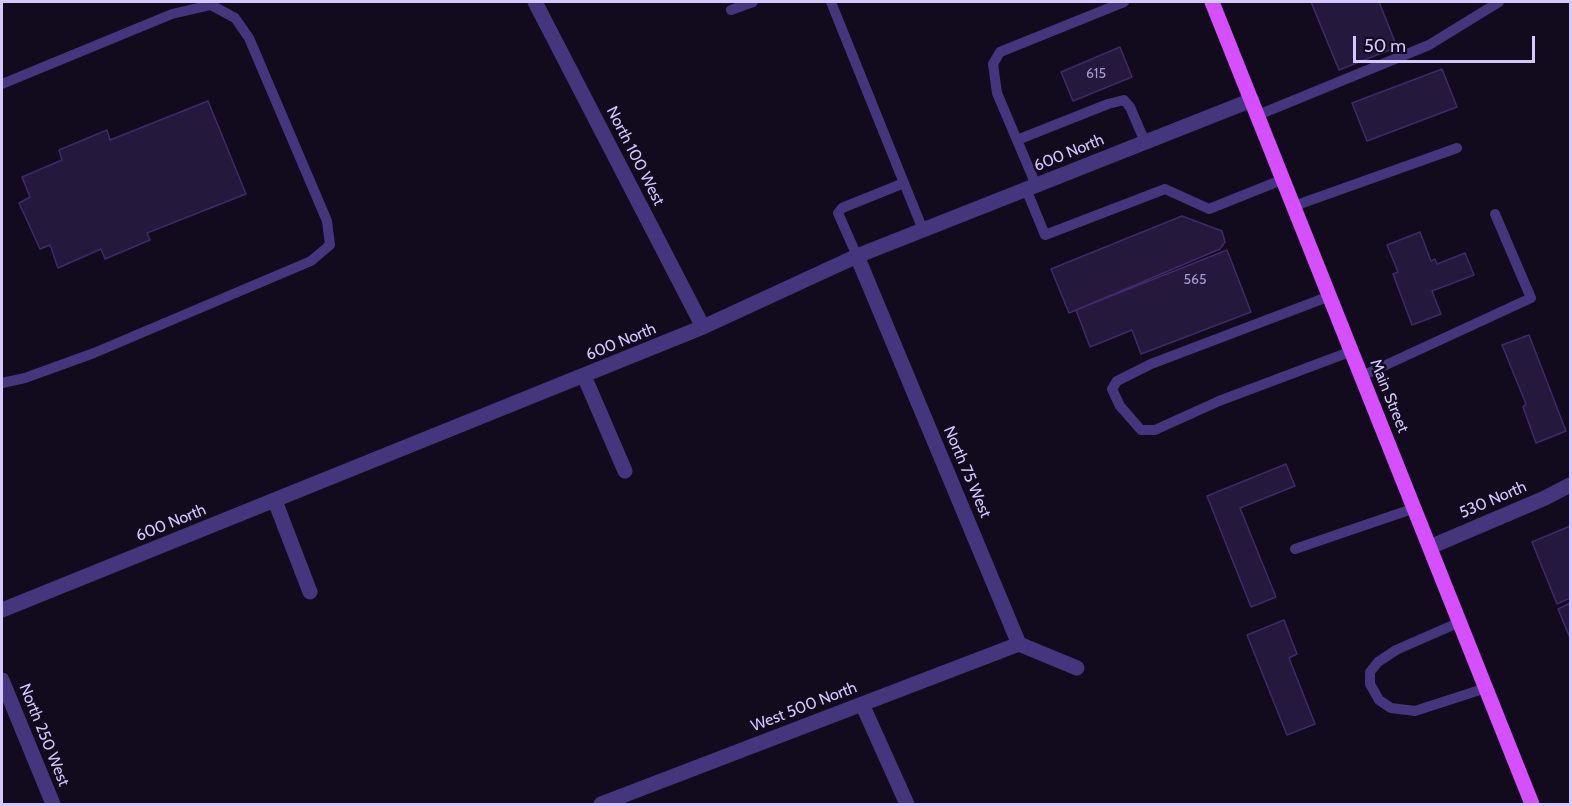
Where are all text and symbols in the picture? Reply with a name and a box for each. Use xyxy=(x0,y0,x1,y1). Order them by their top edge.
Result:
scale bar xyxy=(1356,24,1538,62)
text: 50 m xyxy=(1364,35,1406,57)
house number: 615 xyxy=(1086,66,1106,82)
street label: North 100 West xyxy=(602,103,668,209)
street label: 600 North xyxy=(1031,130,1107,176)
house number: 565 xyxy=(1183,272,1207,288)
street label: 600 North xyxy=(583,319,659,365)
street label: Main Street xyxy=(1366,356,1412,436)
street label: North 75 West xyxy=(939,423,995,521)
street label: 530 North xyxy=(1457,477,1529,523)
street label: 600 North xyxy=(133,500,209,546)
street label: West 500 North xyxy=(748,678,860,736)
street label: North 250 West xyxy=(15,681,73,789)

